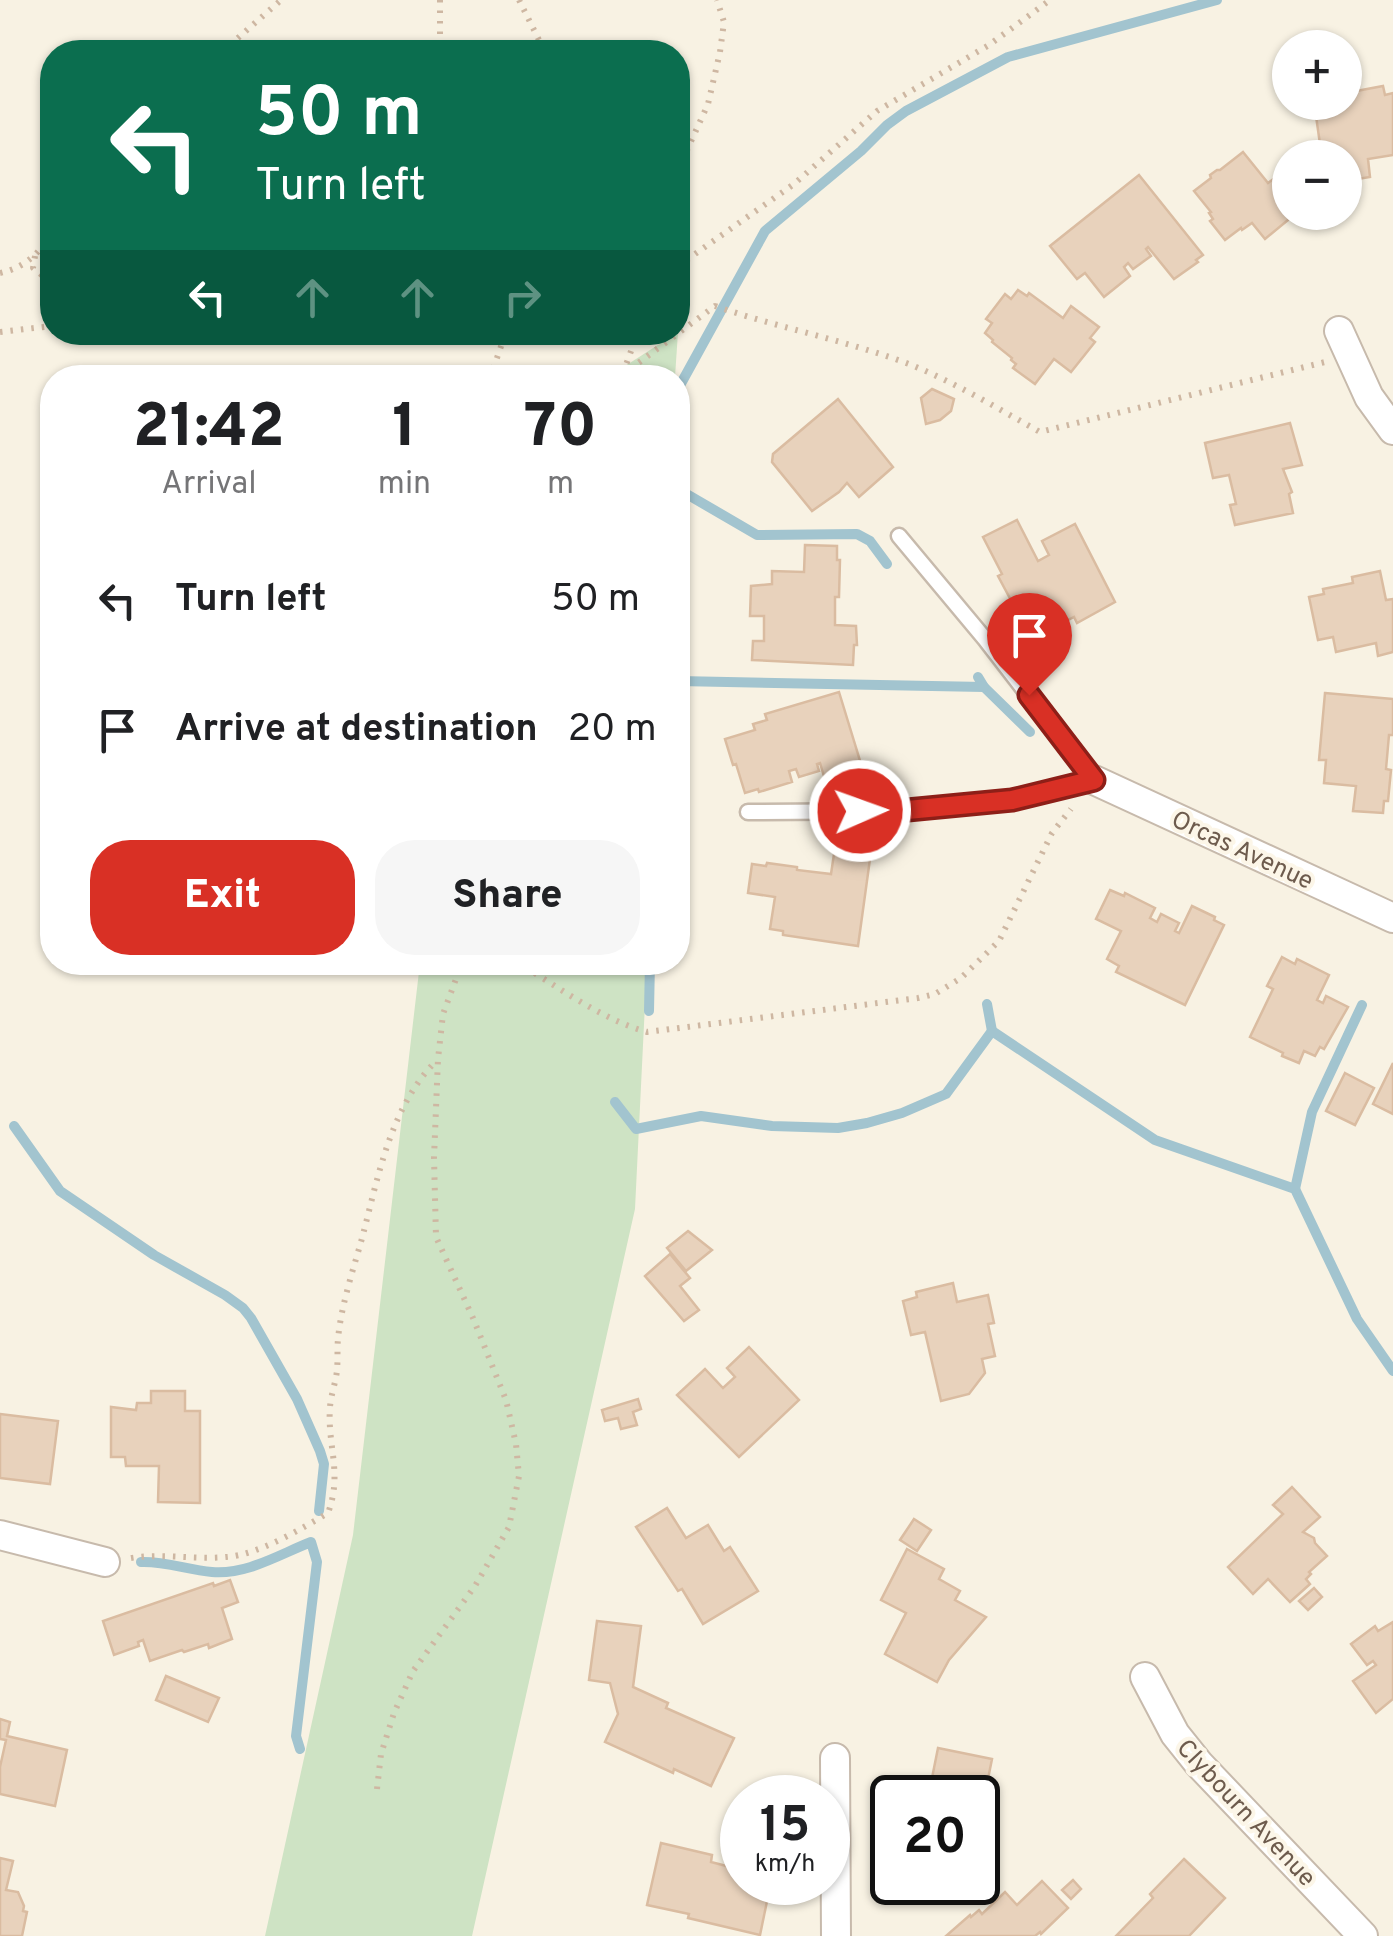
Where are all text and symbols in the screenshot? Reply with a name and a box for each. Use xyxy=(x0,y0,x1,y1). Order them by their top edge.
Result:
map controls xyxy=(1272,30,1362,230)
button: + xyxy=(1272,30,1362,120)
text: 50 m xyxy=(255,72,422,161)
icon: left xyxy=(90,80,220,210)
button: − xyxy=(1272,140,1362,230)
text: Turn left xyxy=(255,159,426,216)
icon: left xyxy=(180,270,235,325)
icon: ahead xyxy=(285,270,340,325)
icon: ahead xyxy=(390,270,445,325)
icon: right xyxy=(495,270,550,325)
text: 21:42 xyxy=(133,392,285,468)
text: 1 xyxy=(392,392,417,468)
text: 70 xyxy=(524,392,597,468)
text: Arrival xyxy=(161,465,257,505)
text: min xyxy=(378,465,431,505)
text: m xyxy=(547,465,574,505)
icon: left xyxy=(90,573,145,628)
text: Turn left xyxy=(175,576,327,625)
text: 50 m xyxy=(551,576,640,625)
pin xyxy=(987,593,1072,696)
icon: arrive xyxy=(1002,608,1057,663)
icon: arrive xyxy=(90,703,145,758)
text: Arrive at destination xyxy=(175,706,538,755)
text: 20 m xyxy=(568,706,657,755)
position arrow xyxy=(808,759,912,863)
street label: Orcas Avenue xyxy=(1166,805,1318,899)
button: Exit xyxy=(90,840,355,955)
button: Share xyxy=(375,840,640,955)
street label: Clybourn Avenue xyxy=(1168,1733,1322,1895)
speed limit sign: 20 xyxy=(870,1775,1000,1905)
text: 15 xyxy=(760,1796,810,1859)
text: km/h xyxy=(755,1849,815,1881)

